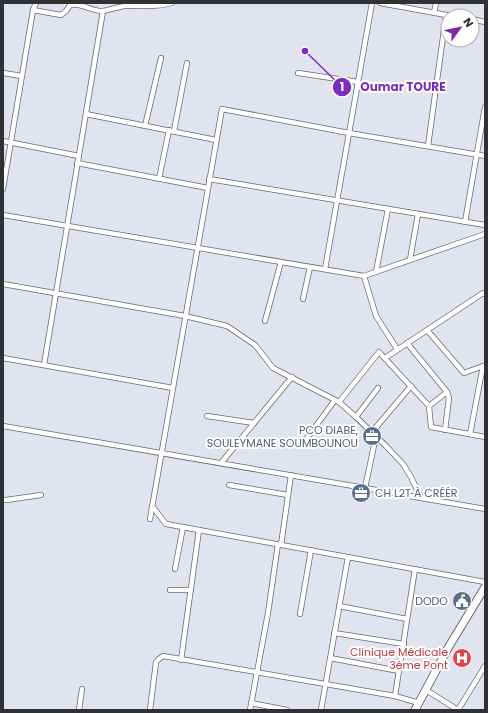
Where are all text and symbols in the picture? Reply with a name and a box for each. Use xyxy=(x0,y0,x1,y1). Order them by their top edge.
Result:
north arrow xyxy=(440,8,480,48)
text: N xyxy=(459,15,477,30)
callout: Oumar TOURE xyxy=(332,75,453,99)
text: 1 xyxy=(340,78,344,95)
text: Oumar TOURE xyxy=(360,78,446,95)
place label: PCO DIABE, SOULEYMANE SOUMBOUNOU xyxy=(207,422,358,451)
office icon: PCO DIABE, SOULEYMANE SOUMBOUNOU xyxy=(361,425,383,447)
office icon: CH L2T À CRÉÉR xyxy=(350,482,372,504)
place label: CH L2T À CRÉÉR xyxy=(375,485,458,501)
public building icon: DODO xyxy=(451,590,473,612)
place label: DODO xyxy=(415,593,448,609)
place label: Clinique Médicale 3éme Pont xyxy=(350,644,448,673)
hospital icon: Clinique Médicale 3éme Pont xyxy=(451,647,473,669)

